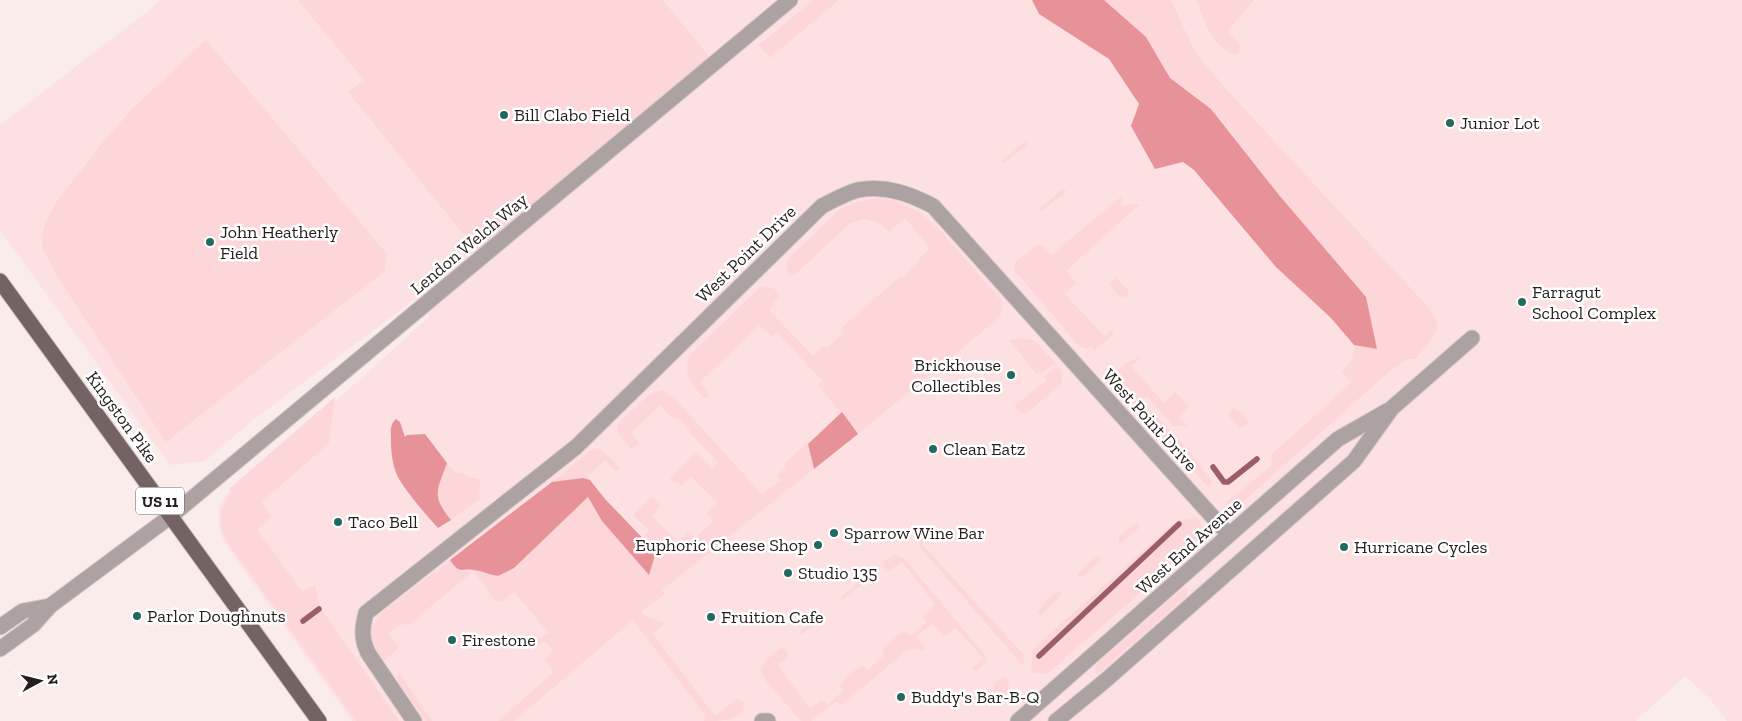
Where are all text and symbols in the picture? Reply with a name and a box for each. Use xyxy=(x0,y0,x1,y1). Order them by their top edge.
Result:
place label: Bill Clabo Field xyxy=(514,104,630,126)
marker: Bill Clabo Field xyxy=(498,109,510,121)
place label: Junior Lot xyxy=(1460,112,1540,134)
marker: Junior Lot xyxy=(1444,117,1456,129)
street label: Lendon Welch Way xyxy=(406,188,533,299)
street label: West Point Drive xyxy=(691,201,801,307)
place label: John Heatherly Field xyxy=(220,221,339,264)
marker: John Heatherly Field xyxy=(204,236,216,248)
place label: Farragut School Complex xyxy=(1532,281,1656,324)
marker: Farragut School Complex xyxy=(1516,296,1528,308)
place label: Brickhouse Collectibles xyxy=(911,354,1001,397)
street label: West Point Drive xyxy=(1098,364,1202,476)
street label: Kingston Pike xyxy=(81,367,163,467)
marker: Brickhouse Collectibles xyxy=(1005,369,1017,381)
place label: Clean Eatz xyxy=(943,438,1025,460)
marker: Clean Eatz xyxy=(927,443,939,455)
road number: US 11 xyxy=(136,488,184,514)
street label: West End Avenue xyxy=(1132,493,1246,599)
place label: Taco Bell xyxy=(348,511,418,533)
marker: Taco Bell xyxy=(332,516,344,528)
place label: Sparrow Wine Bar xyxy=(844,522,985,544)
marker: Sparrow Wine Bar xyxy=(828,527,840,539)
place label: Euphoric Cheese Shop xyxy=(635,534,808,556)
place label: Hurricane Cycles xyxy=(1354,536,1488,558)
marker: Euphoric Cheese Shop xyxy=(812,539,824,551)
marker: Hurricane Cycles xyxy=(1338,541,1350,553)
place label: Studio 135 xyxy=(798,562,878,584)
marker: Studio 135 xyxy=(782,567,794,579)
place label: Parlor Doughnuts xyxy=(147,605,286,627)
place label: Fruition Cafe xyxy=(721,606,824,628)
marker: Parlor Doughnuts xyxy=(131,610,143,622)
marker: Fruition Cafe xyxy=(705,611,717,623)
place label: Firestone xyxy=(462,629,536,651)
marker: Firestone xyxy=(446,634,458,646)
north arrow xyxy=(15,656,65,706)
text: N xyxy=(43,673,62,686)
place label: Buddy's Bar-B-Q xyxy=(911,686,1039,708)
marker: Buddy's Bar-B-Q xyxy=(895,691,907,703)

